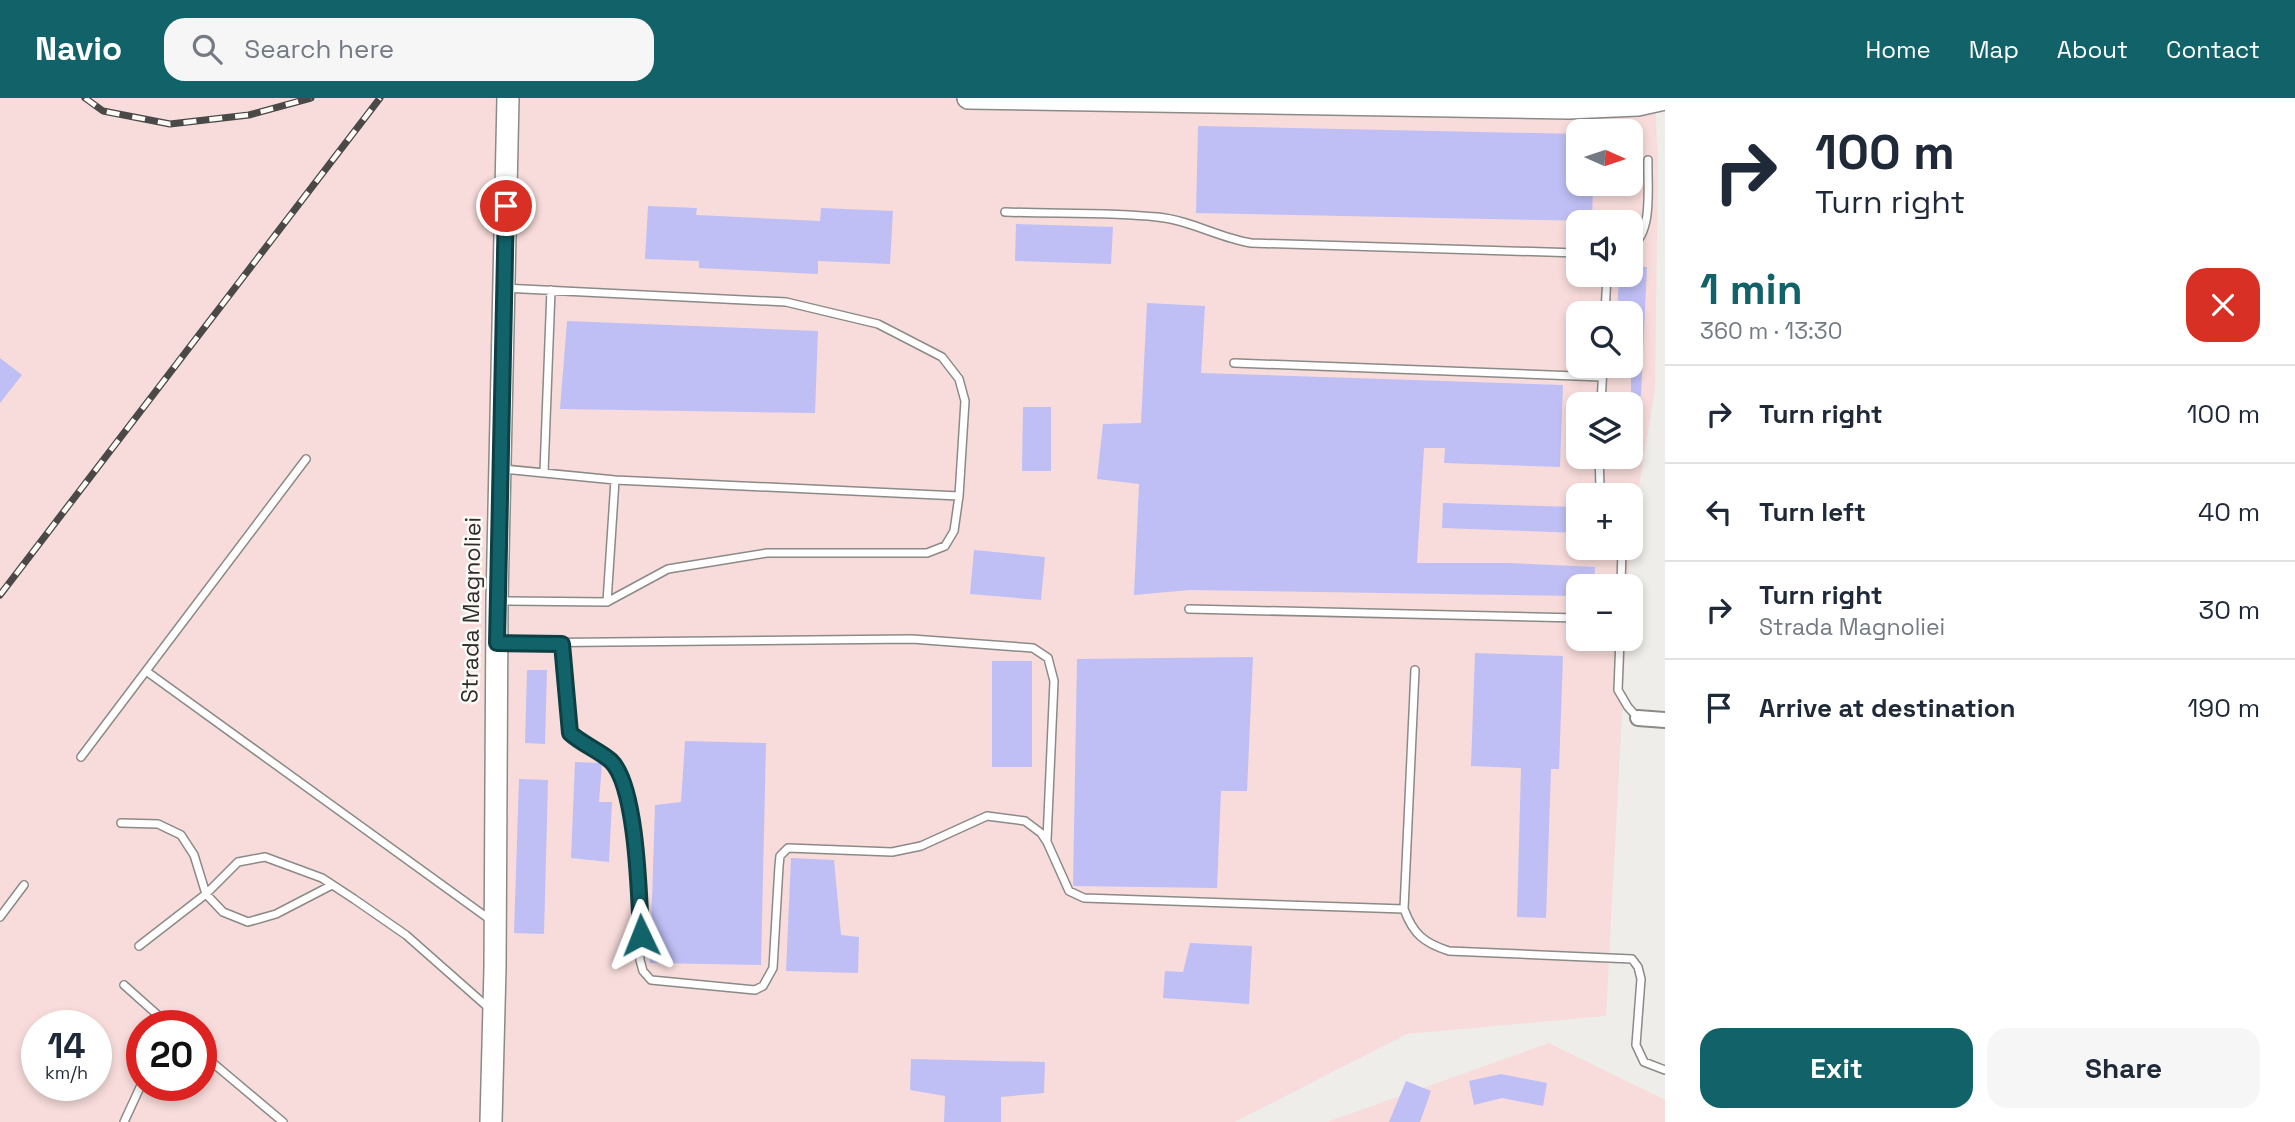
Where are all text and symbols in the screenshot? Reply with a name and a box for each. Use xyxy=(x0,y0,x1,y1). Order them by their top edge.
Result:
search box xyxy=(164,18,654,81)
text: Navio xyxy=(35,28,122,70)
icon: search xyxy=(188,30,226,68)
text: Search here xyxy=(244,32,394,66)
text: Home xyxy=(1865,34,1931,65)
text: Map xyxy=(1969,34,2019,65)
text: About xyxy=(2057,34,2128,65)
text: Contact xyxy=(2166,34,2260,65)
north arrow xyxy=(1566,119,1643,196)
map controls xyxy=(1566,119,1643,651)
text: 100 m xyxy=(1815,121,1955,183)
icon: right xyxy=(1700,126,1791,217)
pin xyxy=(476,176,536,236)
text: Turn right xyxy=(1815,182,1965,222)
icon: arrive xyxy=(487,187,525,225)
button: sound xyxy=(1566,210,1643,287)
text: 1 min xyxy=(1700,263,1803,316)
button: close xyxy=(2186,268,2260,342)
button: search xyxy=(1566,301,1643,378)
text: 360 m · 13:30 xyxy=(1700,316,1843,346)
button: layers xyxy=(1566,392,1643,469)
icon: right xyxy=(1700,395,1738,433)
text: Turn right xyxy=(1759,397,1883,431)
text: 100 m xyxy=(2187,397,2260,431)
button: + xyxy=(1566,483,1643,560)
icon: left xyxy=(1700,493,1738,531)
text: Turn left xyxy=(1759,495,1866,529)
text: 40 m xyxy=(2198,495,2260,529)
street label: Strada Magnoliei xyxy=(454,517,488,703)
button: − xyxy=(1566,574,1643,651)
text: Turn right xyxy=(1759,578,1883,612)
icon: right xyxy=(1700,591,1738,629)
text: 30 m xyxy=(2199,593,2260,627)
text: Strada Magnoliei xyxy=(1759,612,1945,642)
icon: arrive xyxy=(1700,689,1738,727)
text: Arrive at destination xyxy=(1759,691,2016,725)
text: 190 m xyxy=(2188,691,2260,725)
position arrow xyxy=(604,898,678,972)
speed limit sign: 20 xyxy=(126,1010,217,1101)
text: 14 xyxy=(47,1024,86,1068)
button: Exit xyxy=(1700,1028,1973,1108)
button: Share xyxy=(1987,1028,2260,1108)
text: km/h xyxy=(45,1061,88,1084)

